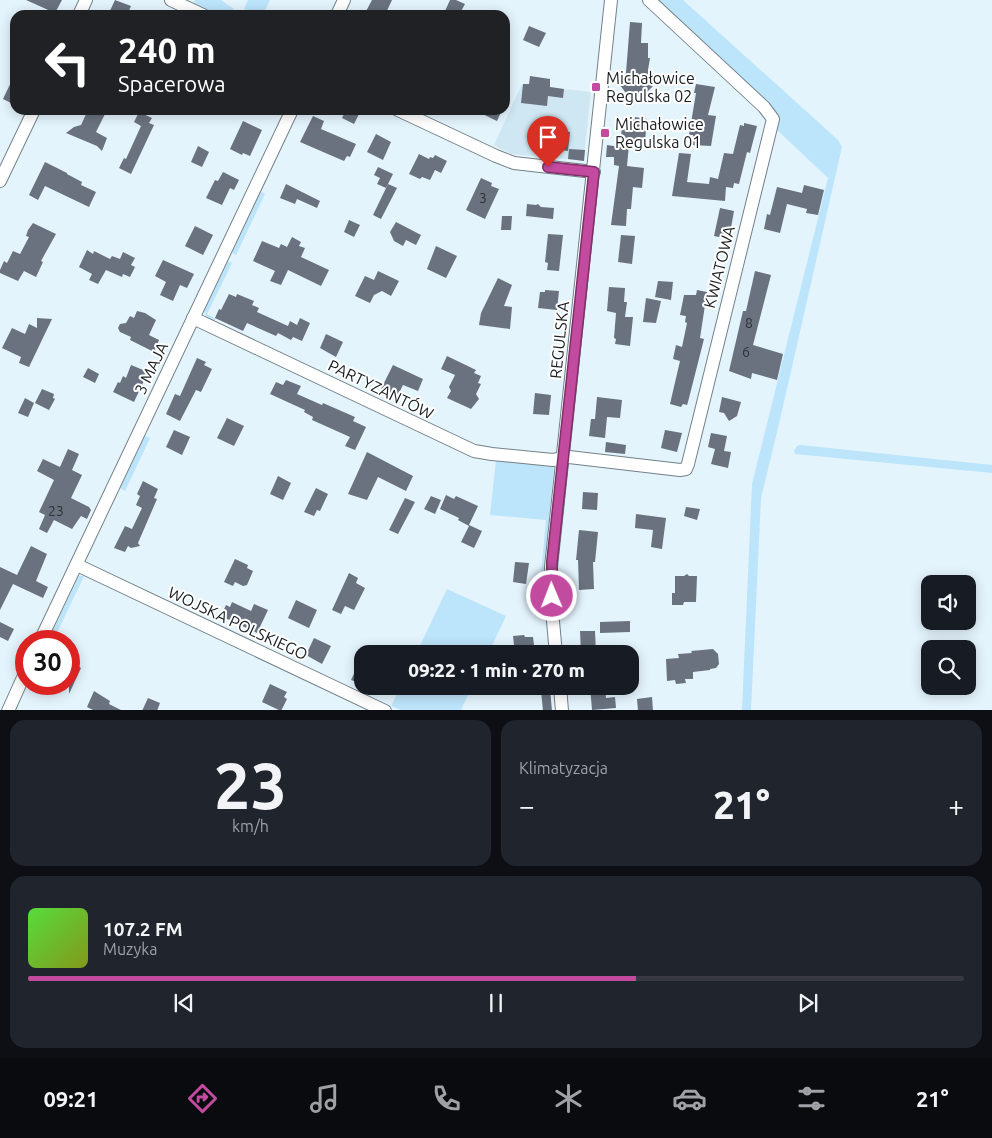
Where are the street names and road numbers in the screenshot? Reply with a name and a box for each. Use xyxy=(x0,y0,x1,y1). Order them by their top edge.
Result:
street label: KWIATOWA xyxy=(700,223,738,310)
street label: REGULSKA xyxy=(546,300,572,380)
street label: 3 MAJA xyxy=(131,338,172,397)
street label: PARTYZANTÓW xyxy=(325,355,437,422)
street label: WOJSKA POLSKIEGO xyxy=(165,583,311,663)

